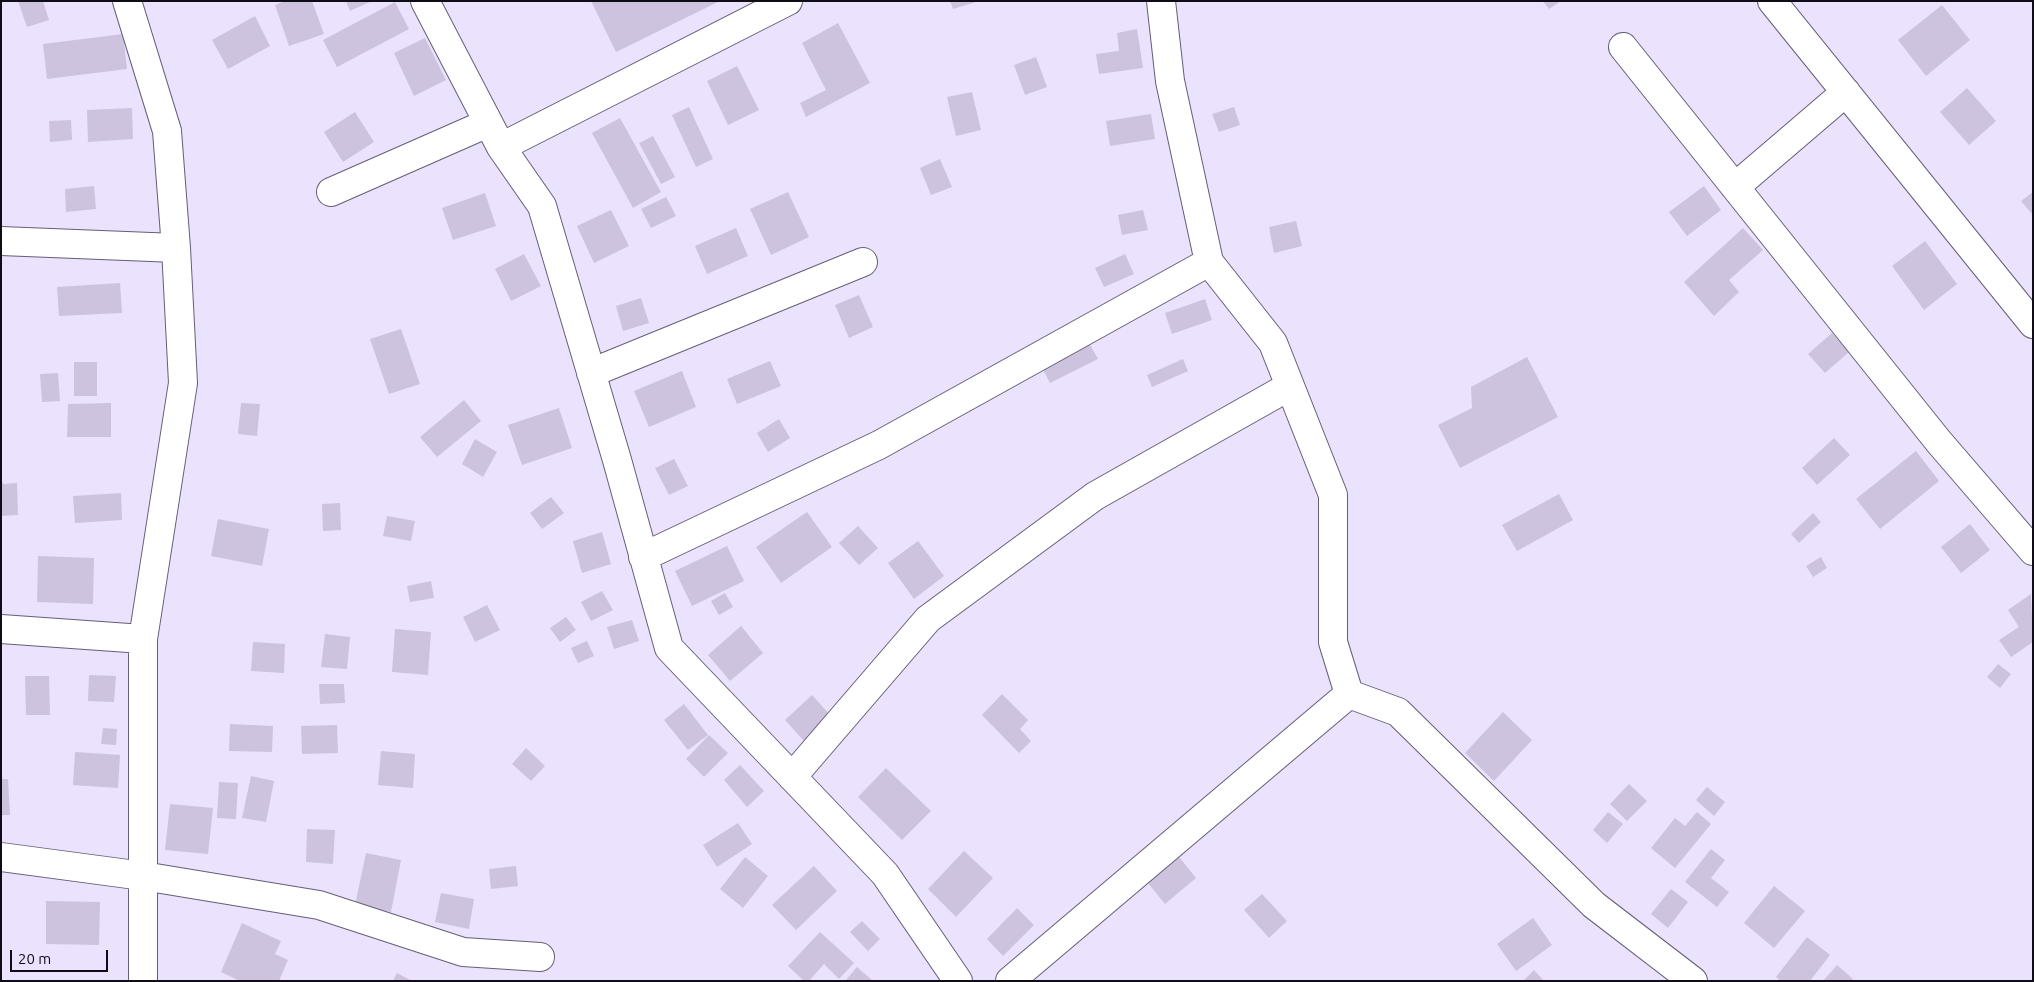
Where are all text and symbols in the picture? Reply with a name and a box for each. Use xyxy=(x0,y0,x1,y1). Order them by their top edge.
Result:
scale bar xyxy=(12,940,110,972)
text: 20 m xyxy=(18,950,51,967)

